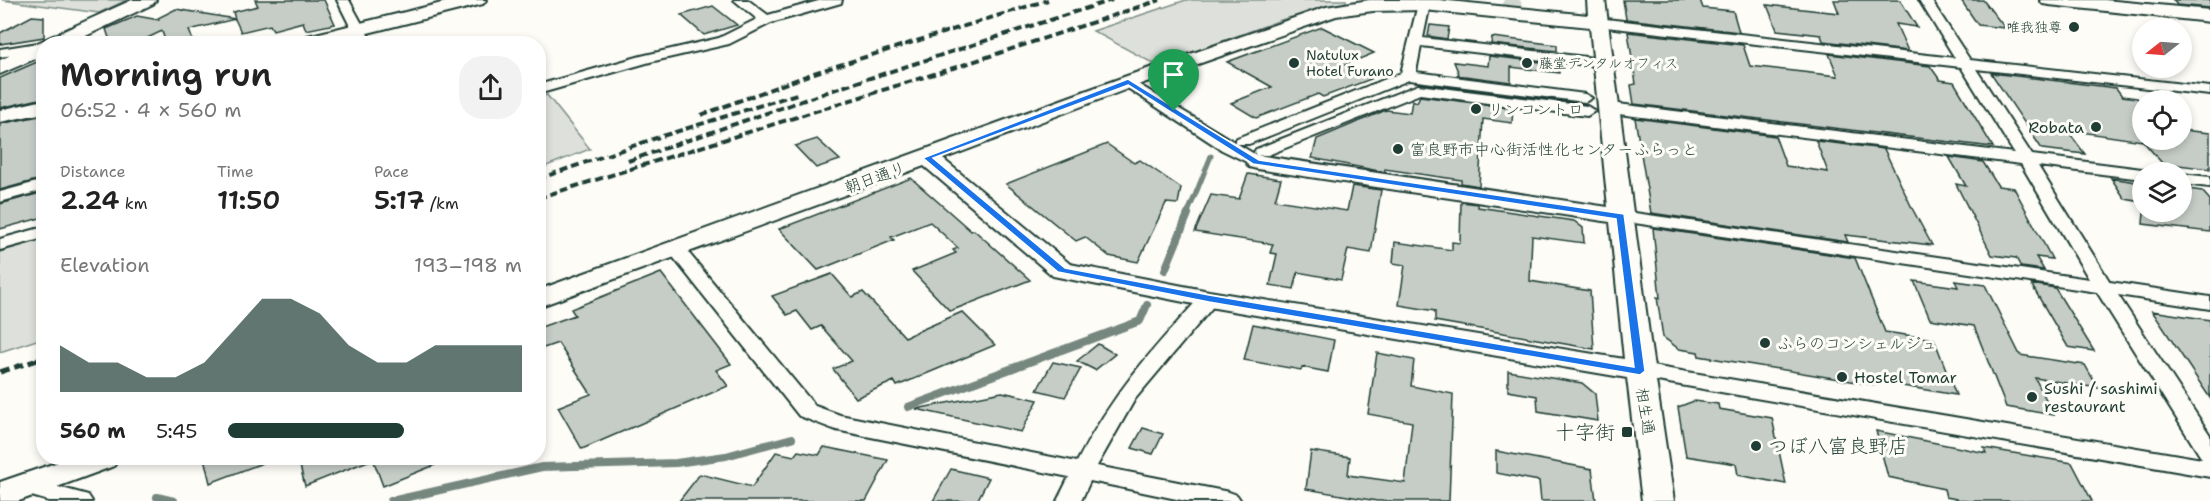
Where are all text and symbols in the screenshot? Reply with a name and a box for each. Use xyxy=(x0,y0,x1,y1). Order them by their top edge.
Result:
place label: 唯我独尊 xyxy=(2006,18,2062,36)
north arrow xyxy=(2132,18,2192,78)
map controls xyxy=(2132,18,2192,222)
marker: 唯我独尊 xyxy=(2067,20,2081,34)
place label: Natulux Hotel Furano xyxy=(1306,46,1394,80)
pin xyxy=(1148,49,1199,111)
text: Morning run xyxy=(60,52,272,97)
place label: 藤堂デンタルオフィス xyxy=(1539,54,1678,72)
button: share xyxy=(459,56,522,119)
marker: Natulux Hotel Furano xyxy=(1287,56,1301,70)
marker: 藤堂デンタルオフィス xyxy=(1520,56,1534,70)
icon: arrive xyxy=(1157,58,1190,91)
button: locate xyxy=(2132,90,2192,150)
text: 06:52 · 4 × 560 m xyxy=(60,97,242,123)
place label: リンコントロ xyxy=(1488,99,1584,120)
marker: リンコントロ xyxy=(1469,102,1483,116)
place label: Robata xyxy=(2028,117,2084,138)
marker: Robata xyxy=(2089,120,2103,134)
place label: 富良野市中心街活性化センターふらっと xyxy=(1410,139,1698,160)
marker: 富良野市中心街活性化センターふらっと xyxy=(1391,142,1405,156)
street label: 朝日通り xyxy=(842,157,909,198)
text: Distance xyxy=(60,161,126,182)
text: Time xyxy=(217,161,254,182)
text: Pace xyxy=(374,161,409,182)
button: layers xyxy=(2132,162,2192,222)
text: 2.24 xyxy=(60,182,119,217)
text: 11:50 xyxy=(217,182,280,217)
text: 5:17 xyxy=(374,182,425,217)
text: km xyxy=(119,193,148,214)
text: /km xyxy=(425,193,459,214)
text: Elevation xyxy=(60,252,150,278)
text: 193–198 m xyxy=(414,252,522,278)
place label: ふらのコンシェルジュ xyxy=(1777,333,1937,354)
marker: ふらのコンシェルジュ xyxy=(1758,336,1772,350)
place label: Hostel Tomar xyxy=(1854,367,1957,388)
marker: Hostel Tomar xyxy=(1835,370,1849,384)
place label: Sushi / sashimi restaurant xyxy=(2044,378,2158,417)
street label: 相生通 xyxy=(1631,386,1660,436)
marker: Sushi / sashimi restaurant xyxy=(2025,390,2039,404)
text: 560 m xyxy=(60,418,126,444)
text: 5:45 xyxy=(156,418,197,444)
place label: 十字街 xyxy=(1555,419,1615,445)
marker: 十字街 xyxy=(1620,425,1634,439)
place label: つぼ八富良野店 xyxy=(1768,433,1908,459)
marker: つぼ八富良野店 xyxy=(1749,439,1763,453)

